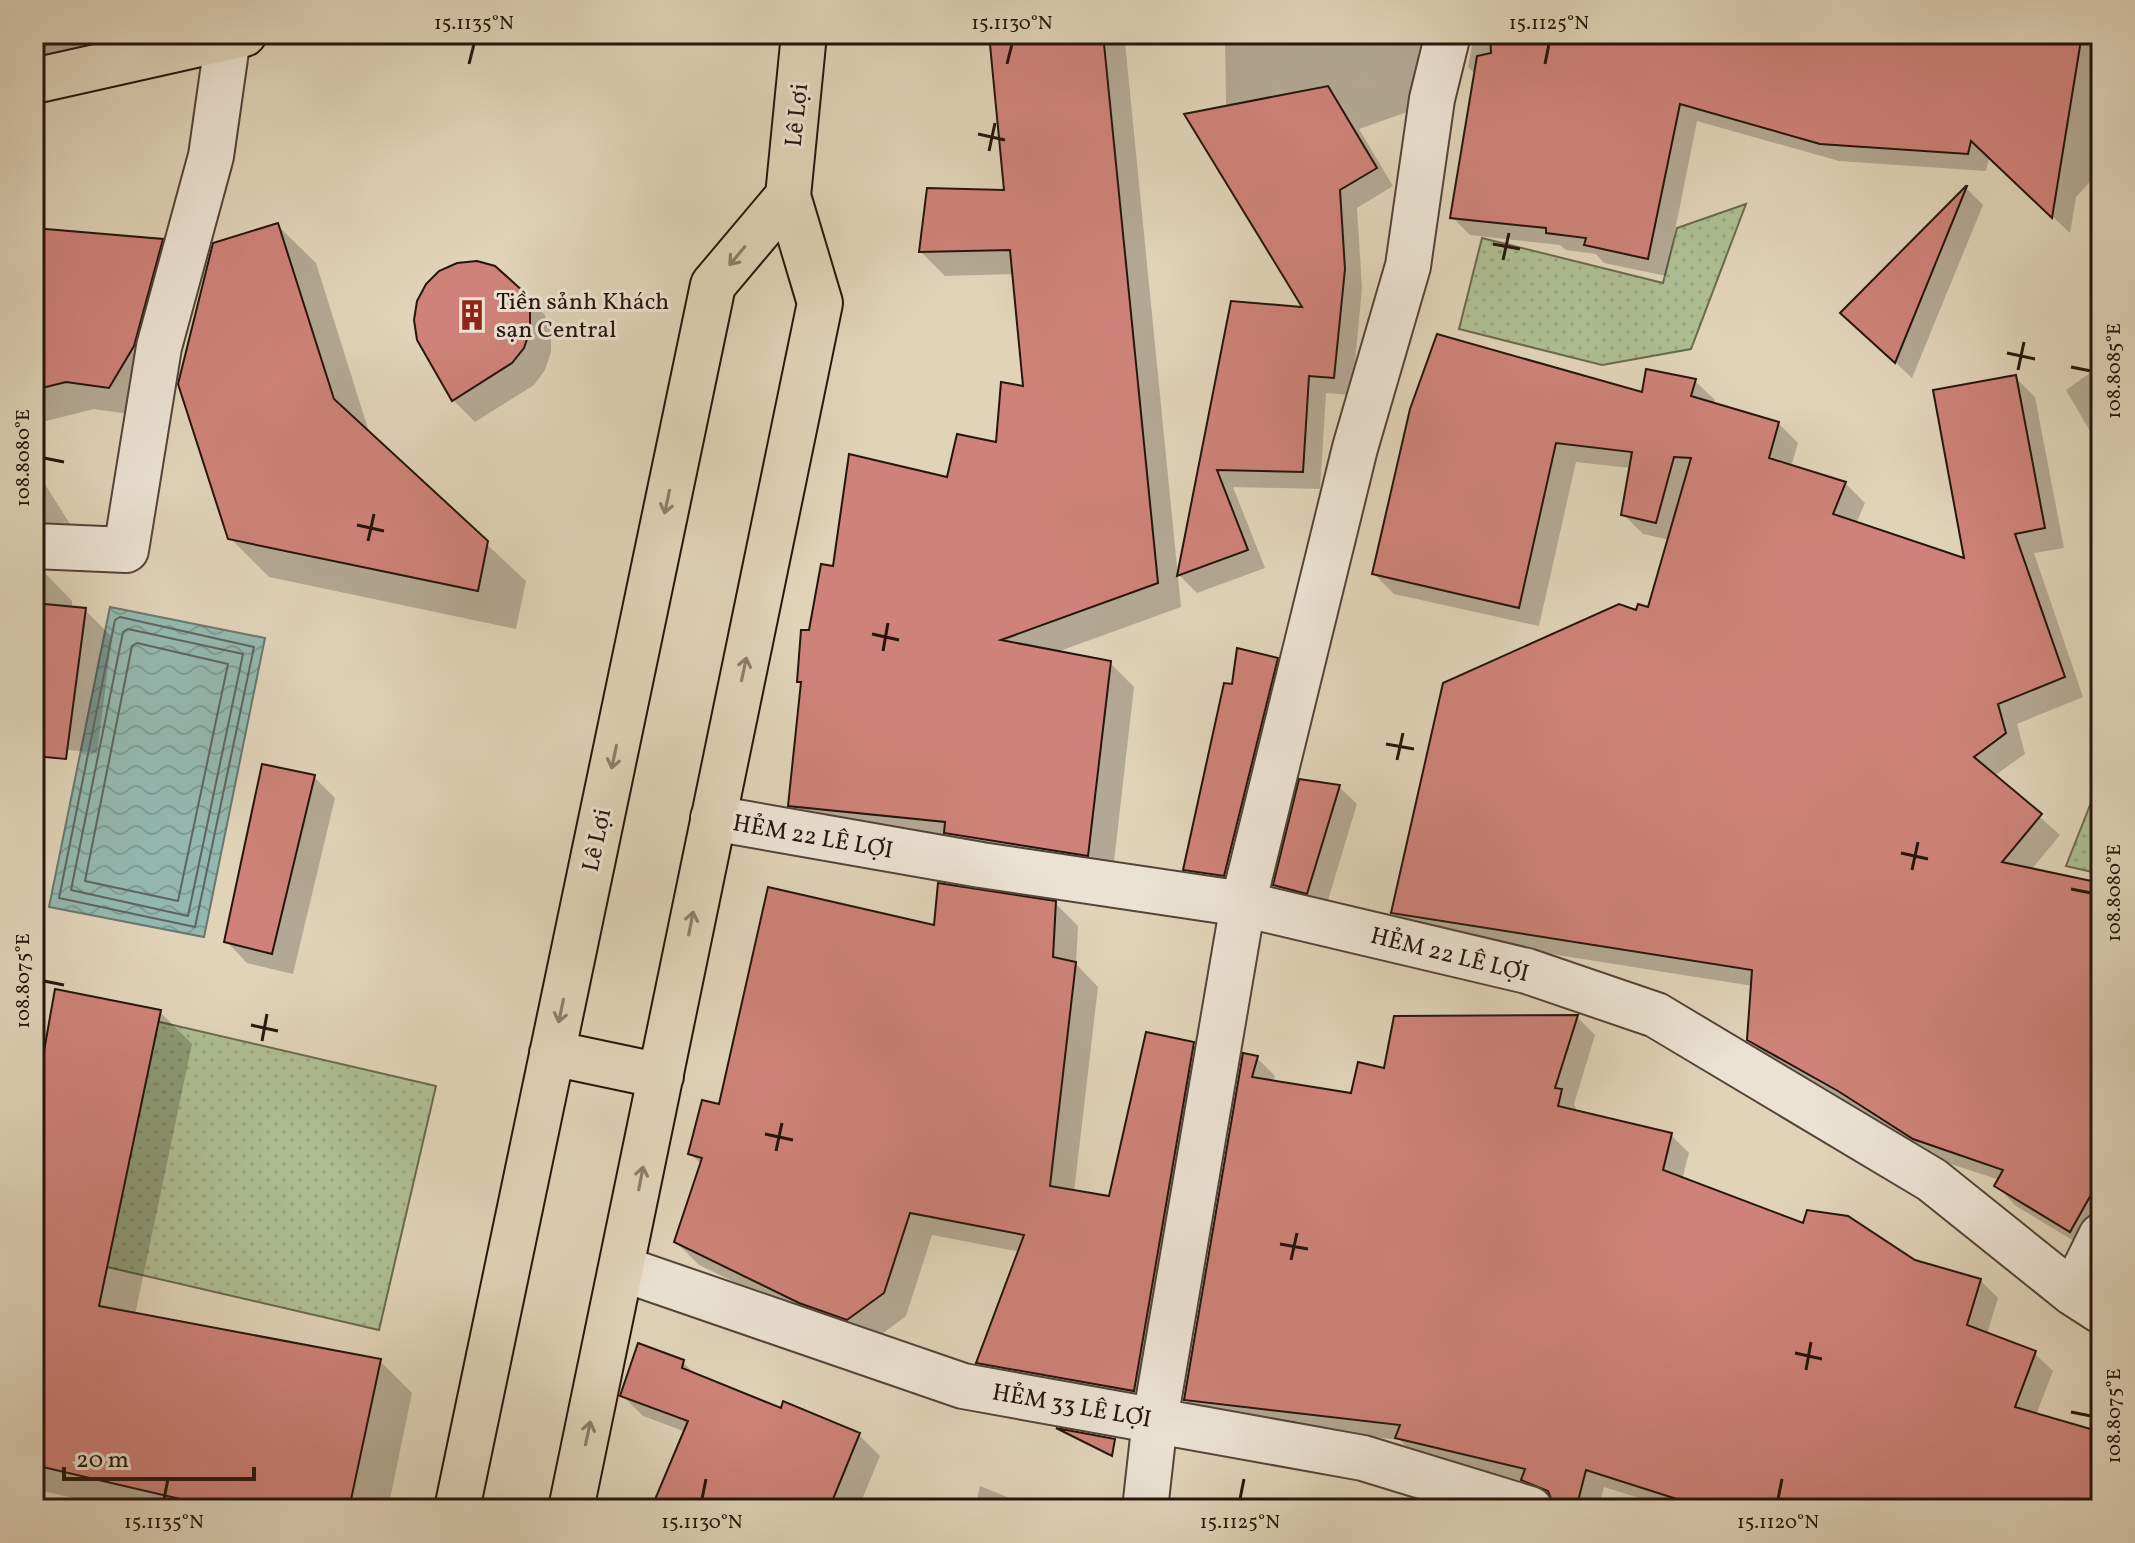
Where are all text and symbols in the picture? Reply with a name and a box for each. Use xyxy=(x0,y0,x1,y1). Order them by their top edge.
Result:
text: 15.1135°N xyxy=(434,10,514,38)
text: 15.1130°N xyxy=(971,10,1053,38)
text: 15.1125°N xyxy=(1509,10,1589,38)
street label: Lê Lợi xyxy=(778,82,818,149)
one-way arrow xyxy=(728,245,746,265)
place label: Tiền sảnh Khách sạn Central xyxy=(496,286,669,348)
building icon: Tiền sảnh Khách sạn Central xyxy=(455,298,489,332)
text: 108.8085°E xyxy=(2101,323,2129,419)
text: 108.8080°E xyxy=(10,409,38,507)
one-way arrow xyxy=(659,489,674,514)
one-way arrow xyxy=(737,656,752,682)
one-way arrow xyxy=(606,743,621,769)
street label: Lê Lợi xyxy=(575,806,621,875)
street label: HẺM 22 LÊ LỢI xyxy=(730,807,896,869)
text: 108.8080°E xyxy=(2101,844,2129,942)
one-way arrow xyxy=(685,911,700,937)
street label: HẺM 22 LÊ LỢI xyxy=(1367,920,1532,992)
text: 108.8075°E xyxy=(10,933,38,1029)
one-way arrow xyxy=(552,998,567,1023)
one-way arrow xyxy=(634,1166,649,1192)
text: 108.8075°E xyxy=(2101,1368,2129,1464)
street label: HẺM 33 LÊ LỢI xyxy=(989,1376,1154,1438)
one-way arrow xyxy=(581,1420,596,1446)
scale bar xyxy=(64,1431,254,1481)
text: 20 m xyxy=(76,1444,129,1478)
text: 15.1135°N xyxy=(124,1509,204,1537)
text: 15.1130°N xyxy=(661,1509,743,1537)
text: 15.1125°N xyxy=(1200,1509,1280,1537)
text: 15.1120°N xyxy=(1737,1509,1819,1537)

